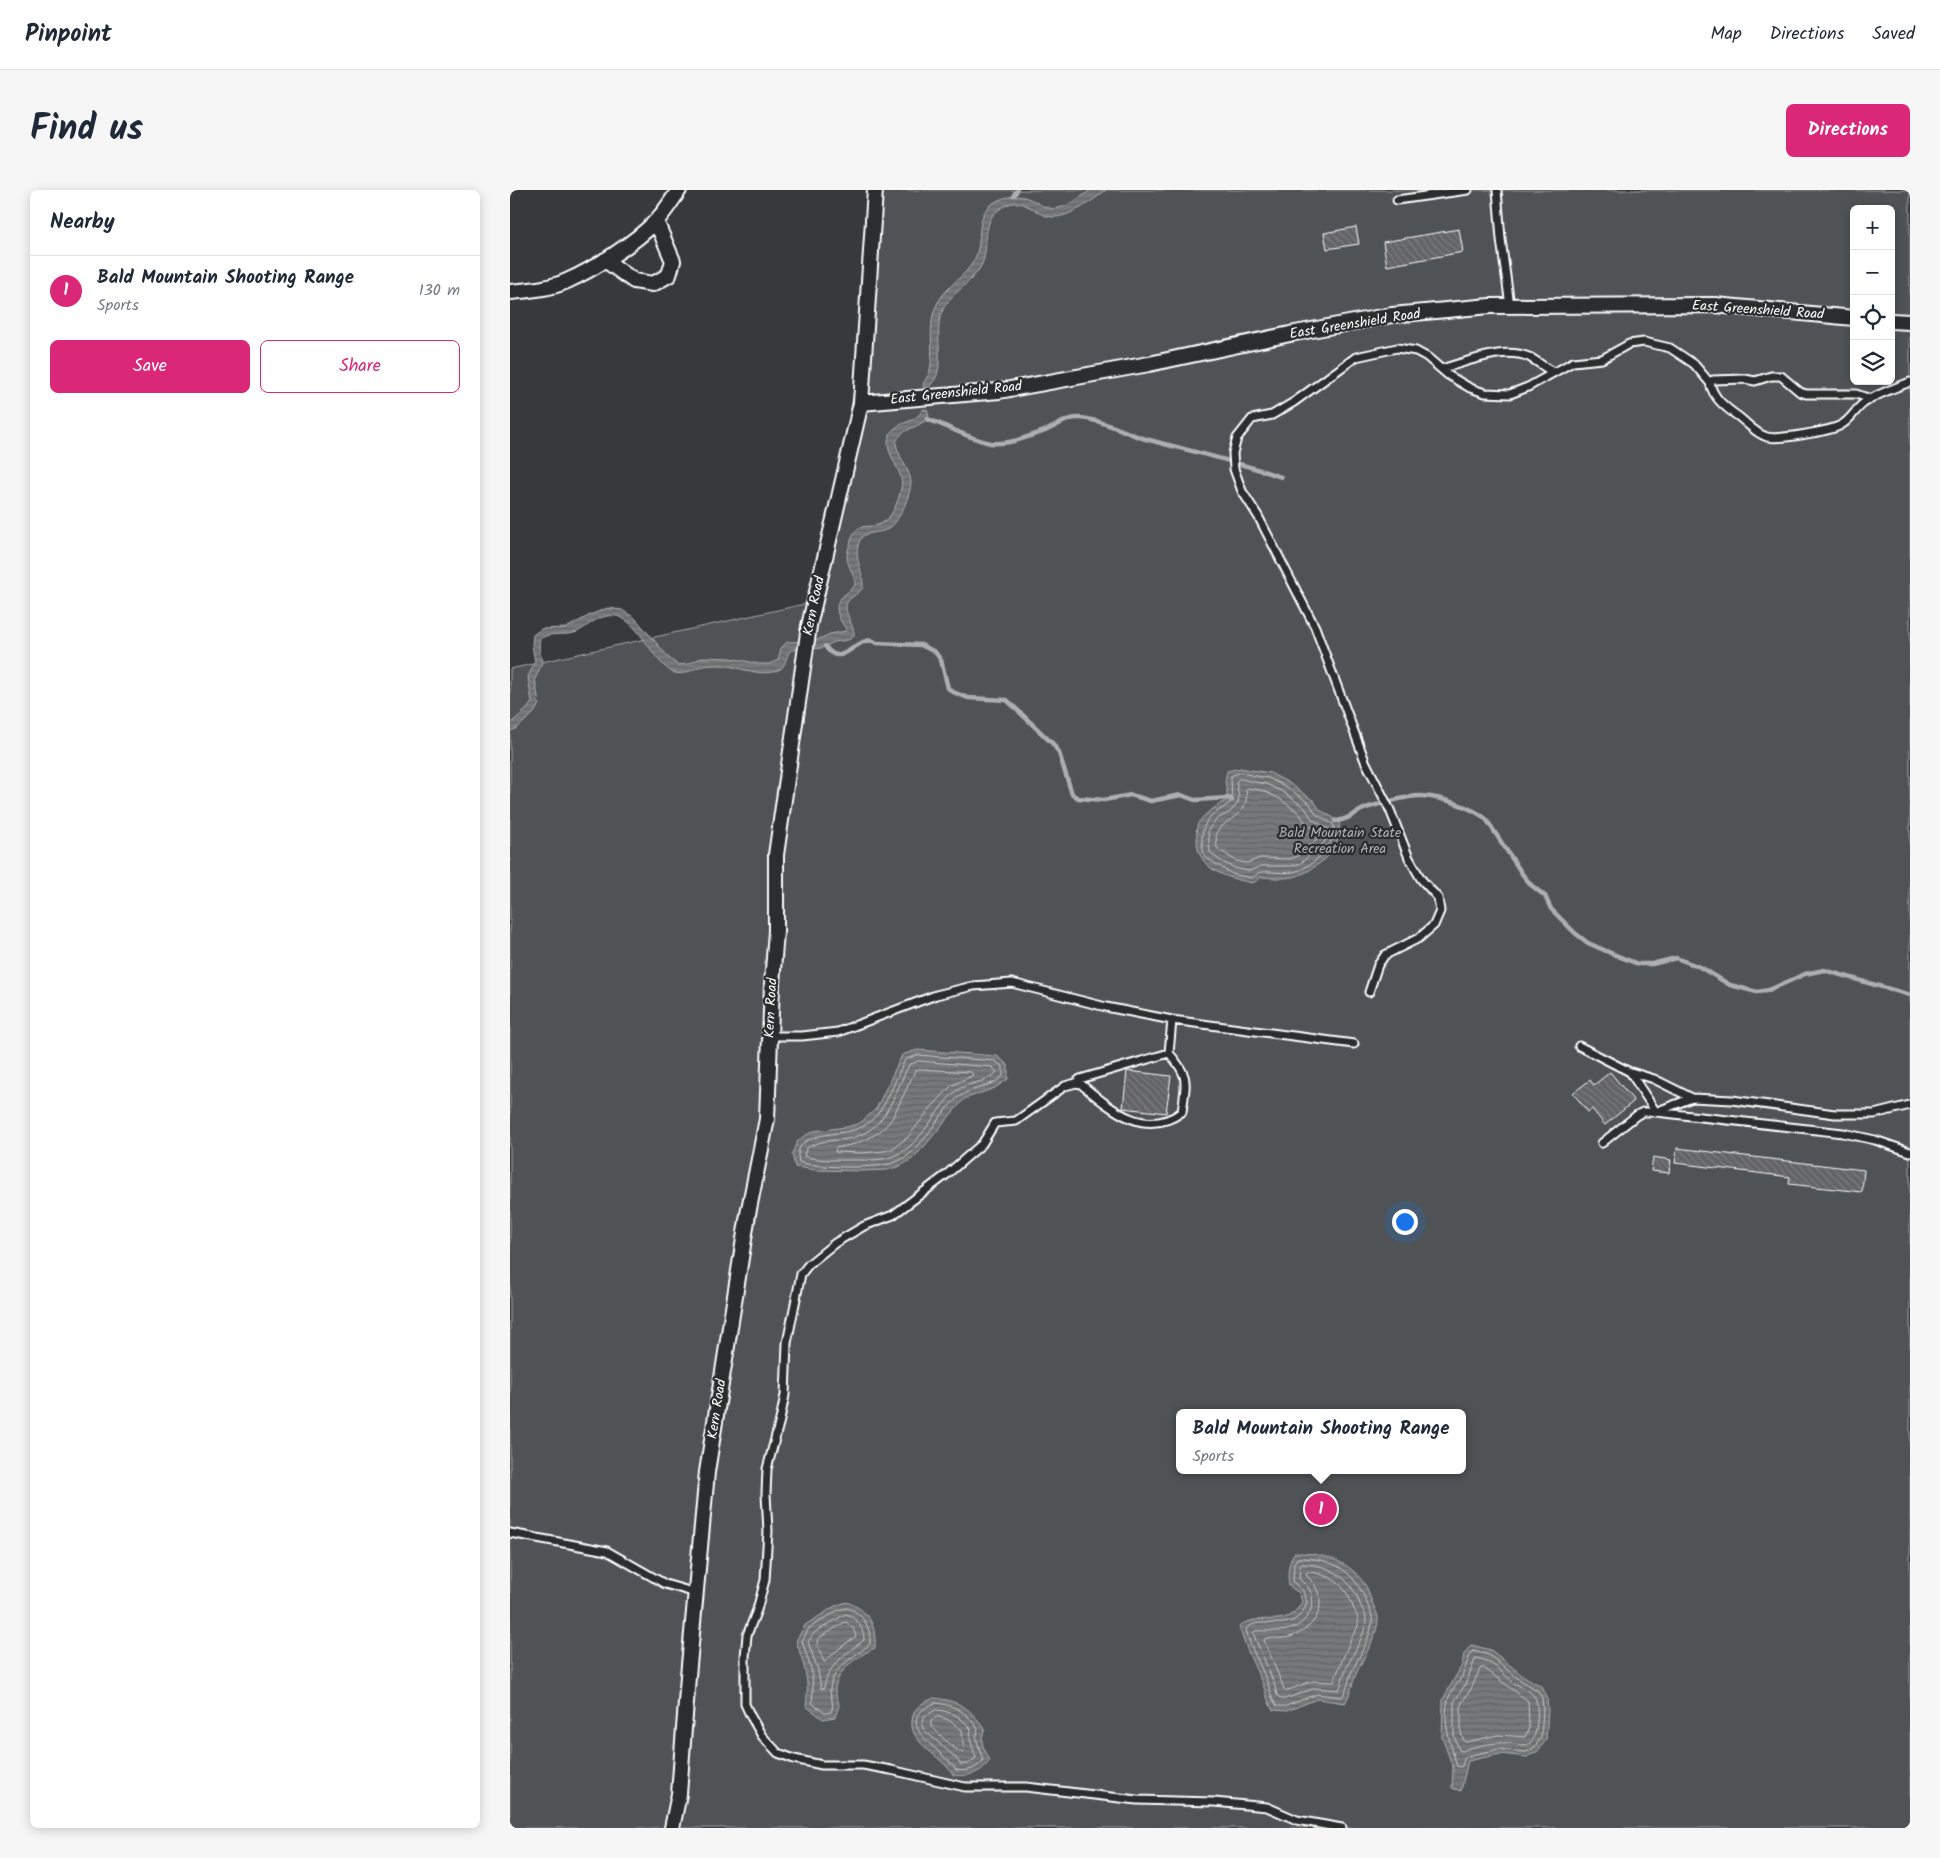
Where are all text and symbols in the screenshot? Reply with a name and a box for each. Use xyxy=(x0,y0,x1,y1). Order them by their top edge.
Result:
text: Pinpoint xyxy=(25,15,112,54)
text: Map xyxy=(1710,20,1742,49)
text: Directions xyxy=(1770,20,1844,49)
text: Saved xyxy=(1872,20,1915,49)
text: Find us xyxy=(30,102,143,158)
button: Directions xyxy=(1786,104,1910,157)
map controls xyxy=(1850,205,1895,385)
button: + xyxy=(1850,205,1895,250)
text: Nearby xyxy=(50,206,115,239)
button: − xyxy=(1850,250,1895,295)
text: Bald Mountain Shooting Range xyxy=(97,263,354,293)
text: 1 xyxy=(64,278,68,303)
text: 130 m xyxy=(419,278,460,303)
text: Sports xyxy=(97,293,139,318)
street label: East Greenshield Road xyxy=(1691,294,1826,326)
button: locate xyxy=(1850,295,1895,340)
street label: East Greenshield Road xyxy=(1288,303,1423,345)
button: Save xyxy=(50,340,250,393)
button: Share xyxy=(260,340,460,393)
button: layers xyxy=(1850,340,1895,385)
street label: East Greenshield Road xyxy=(889,375,1024,411)
street label: Kern Road xyxy=(797,573,831,638)
park label: Bald Mountain State Recreation Area xyxy=(1279,822,1402,860)
street label: Kern Road xyxy=(758,976,784,1039)
your location xyxy=(1392,1209,1418,1235)
street label: Kern Road xyxy=(701,1376,733,1441)
popup xyxy=(1176,1409,1466,1474)
text: Bald Mountain Shooting Range xyxy=(1192,1414,1450,1444)
text: Sports xyxy=(1192,1444,1234,1469)
pin: 1 xyxy=(1305,1490,1337,1528)

